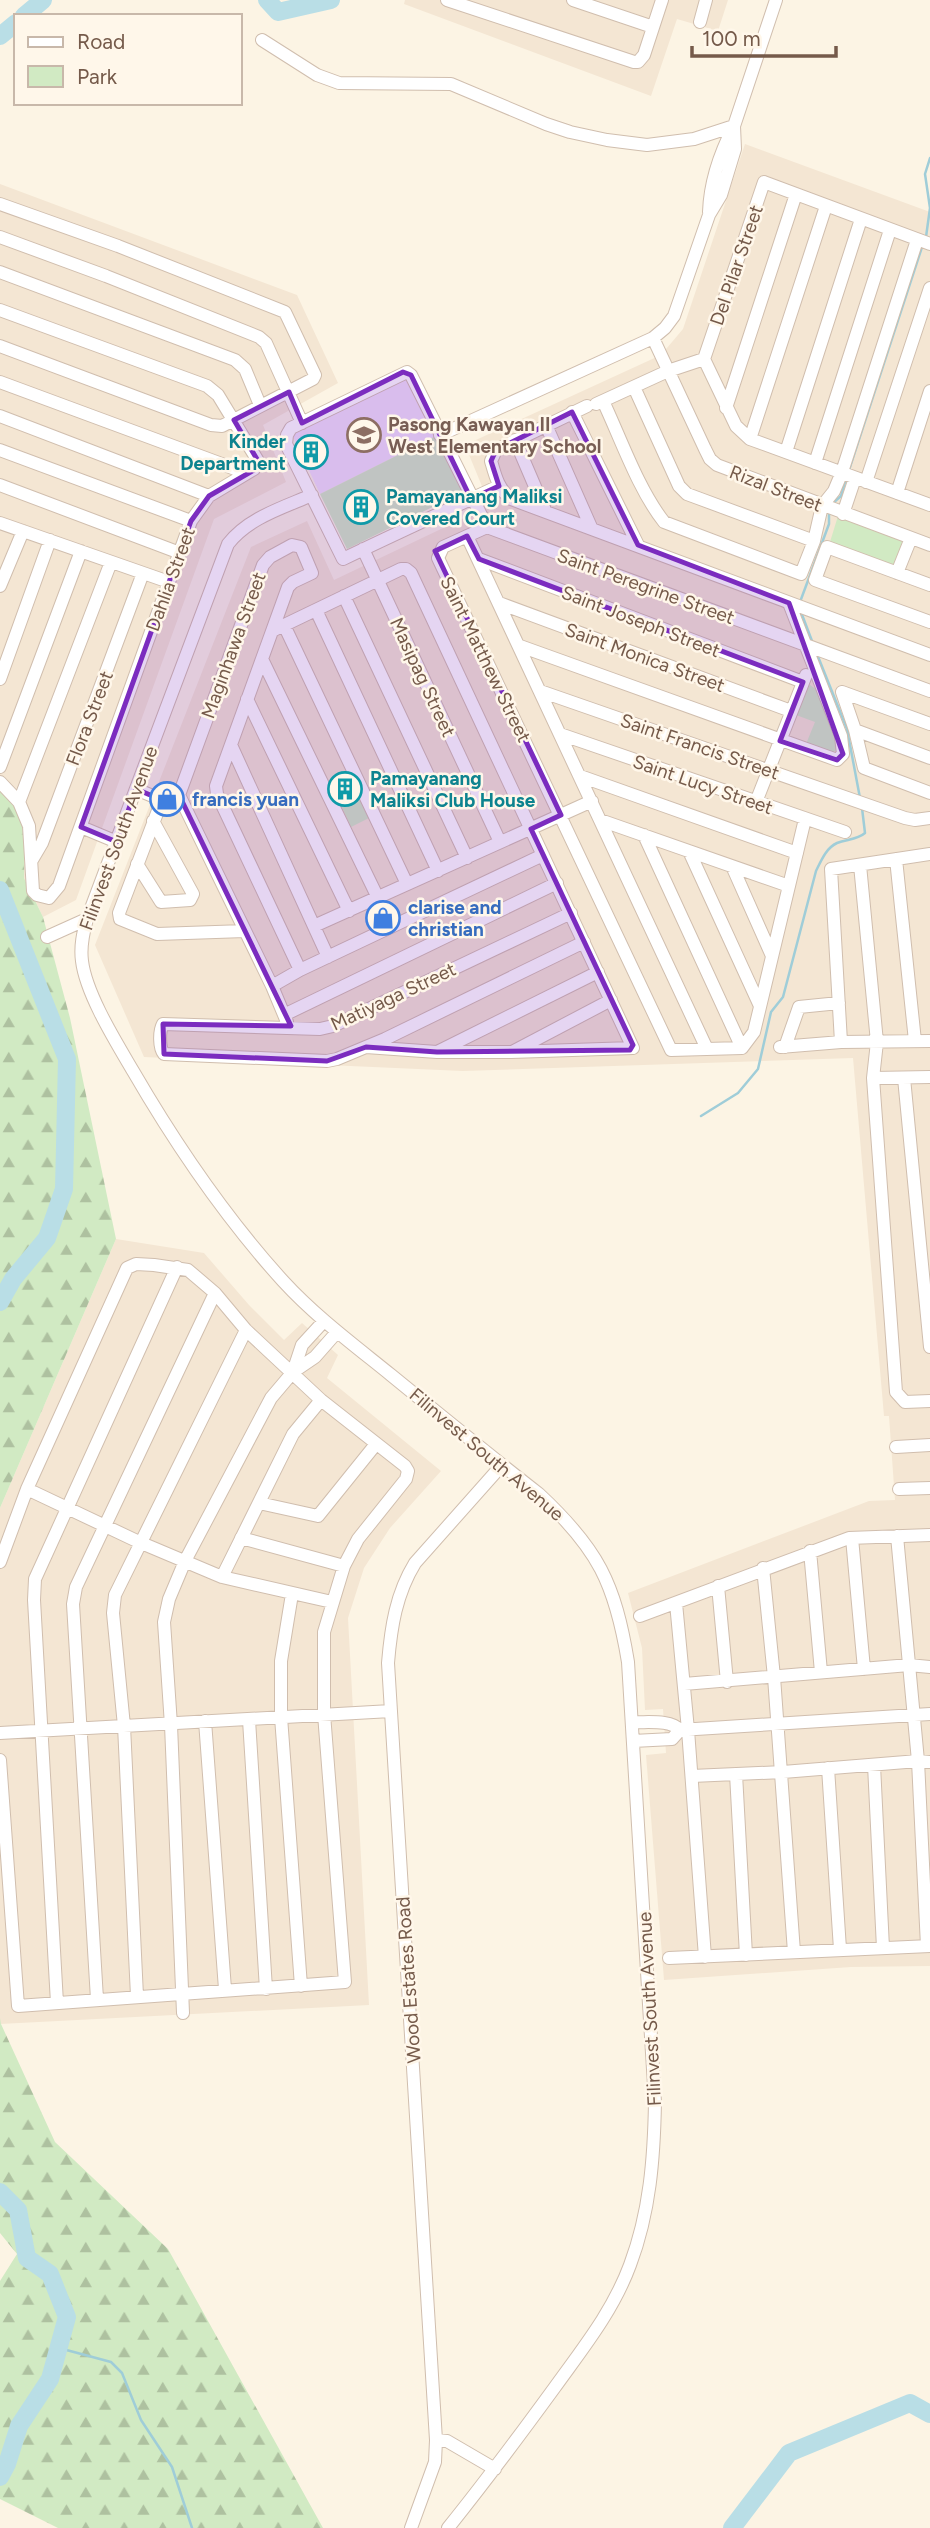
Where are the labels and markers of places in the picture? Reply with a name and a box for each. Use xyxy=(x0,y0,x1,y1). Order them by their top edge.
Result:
place label: Pasong Kawayan II West Elementary School xyxy=(388,413,601,458)
school or university icon: Pasong Kawayan II West Elementary School xyxy=(345,416,383,454)
place label: Kinder Department xyxy=(180,430,286,475)
building icon: Kinder Department xyxy=(292,433,330,471)
place label: Pamayanang Maliksi Covered Court xyxy=(386,485,562,530)
building icon: Pamayanang Maliksi Covered Court xyxy=(342,488,380,526)
place label: Pamayanang Maliksi Club House xyxy=(370,767,536,812)
building icon: Pamayanang Maliksi Club House xyxy=(326,770,364,808)
shop icon: francis yuan xyxy=(148,780,186,818)
place label: francis yuan xyxy=(192,788,299,811)
place label: clarise and christian xyxy=(408,896,501,941)
shop icon: clarise and christian xyxy=(364,899,402,937)

